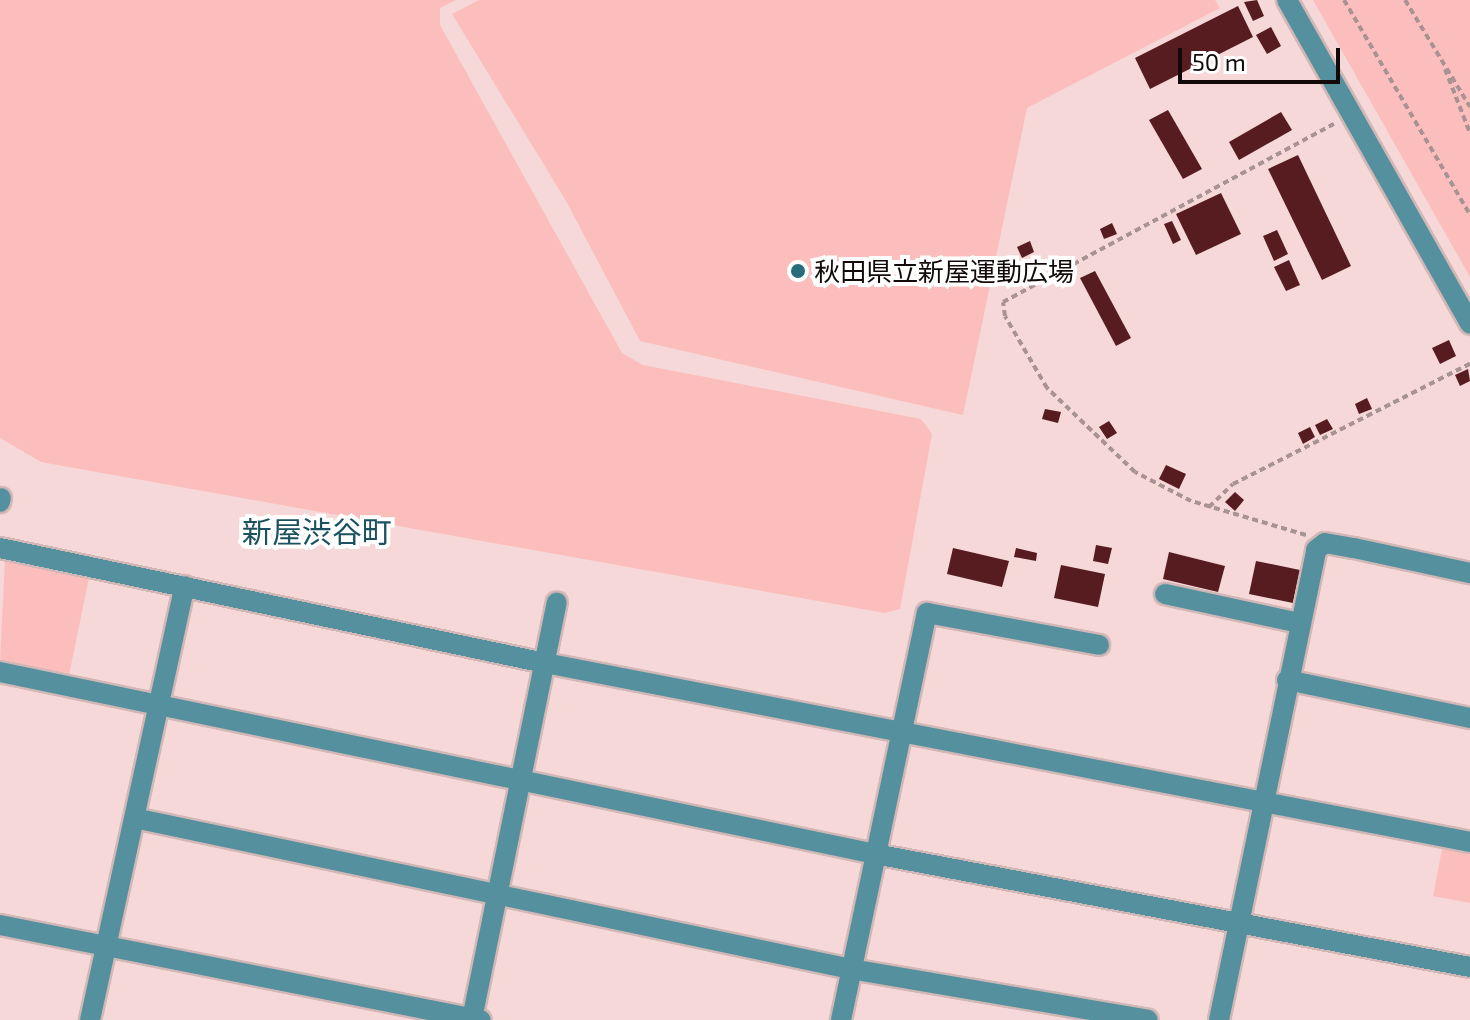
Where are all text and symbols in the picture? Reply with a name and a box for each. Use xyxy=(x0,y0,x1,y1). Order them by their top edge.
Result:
scale bar xyxy=(1182,32,1344,82)
text: 50 m xyxy=(1192,47,1246,76)
place label: 秋田県立新屋運動広場 xyxy=(814,255,1074,287)
marker: 秋田県立新屋運動広場 xyxy=(789,262,807,280)
district label: 新屋渋谷町 xyxy=(242,513,392,549)

